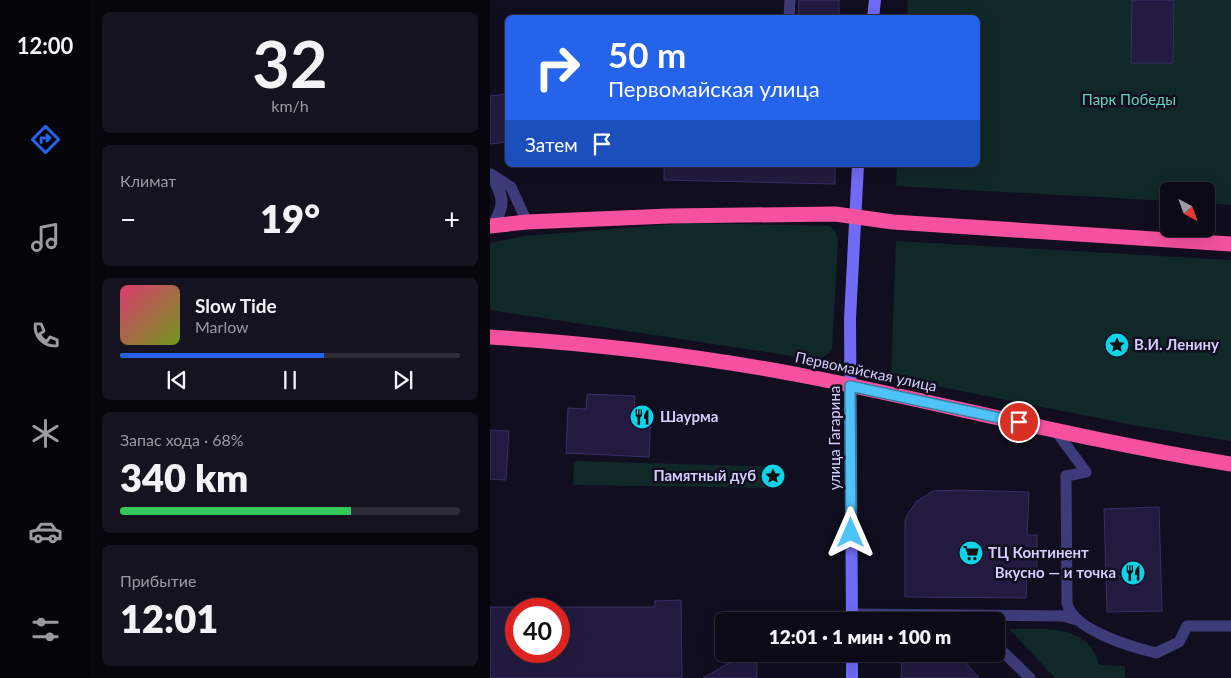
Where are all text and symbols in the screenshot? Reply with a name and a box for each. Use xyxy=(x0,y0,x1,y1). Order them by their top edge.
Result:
text: 32 xyxy=(252,24,328,102)
text: 12:00 xyxy=(17,32,73,59)
text: 50 m xyxy=(608,33,686,75)
icon: right xyxy=(525,35,590,100)
text: Первомайская улица xyxy=(608,75,820,102)
park label: Парк Победы xyxy=(1082,90,1176,108)
text: km/h xyxy=(271,96,309,115)
icon: directions xyxy=(28,122,63,157)
icon: arrive xyxy=(588,130,616,158)
text: Затем xyxy=(525,133,578,156)
text: Климат xyxy=(120,171,176,190)
north arrow xyxy=(1160,182,1215,238)
map controls xyxy=(1160,182,1215,237)
text: 19° xyxy=(260,195,320,241)
text: − xyxy=(120,202,136,236)
text: + xyxy=(444,202,460,236)
icon: music xyxy=(28,220,63,255)
text: Slow Tide xyxy=(195,294,277,317)
text: Marlow xyxy=(195,317,249,336)
icon: phone xyxy=(28,318,63,353)
place icon: В.И. Ленину xyxy=(1104,332,1130,358)
place label: В.И. Ленину xyxy=(1134,335,1219,353)
street label: Первомайская улица xyxy=(794,347,939,395)
icon: previous xyxy=(163,366,191,394)
icon: pause xyxy=(276,366,304,394)
icon: next xyxy=(389,366,417,394)
street label: улица Гагарина xyxy=(825,386,843,490)
pin xyxy=(998,401,1040,443)
restaurant icon: Шаурма xyxy=(629,404,655,430)
place label: Шаурма xyxy=(660,407,718,425)
icon: arrive xyxy=(1005,408,1033,436)
icon: climate xyxy=(28,416,63,451)
text: Запас хода · 68% xyxy=(120,430,244,449)
text: 340 km xyxy=(120,454,248,500)
place icon: Памятный дуб xyxy=(760,463,786,489)
place label: Памятный дуб xyxy=(653,466,756,484)
position arrow xyxy=(824,506,876,558)
icon: car xyxy=(28,514,63,549)
supermarket icon: ТЦ Континент xyxy=(958,540,984,566)
place label: ТЦ Континент xyxy=(988,543,1089,561)
restaurant icon: Вкусно — и точка xyxy=(1120,560,1146,586)
place label: Вкусно — и точка xyxy=(995,563,1116,581)
text: Прибытие xyxy=(120,571,196,590)
text: 12:01 xyxy=(120,595,218,641)
speed limit sign: 40 xyxy=(505,598,570,663)
icon: filters xyxy=(28,612,63,647)
text: 12:01 · 1 мин · 100 m xyxy=(769,625,951,648)

